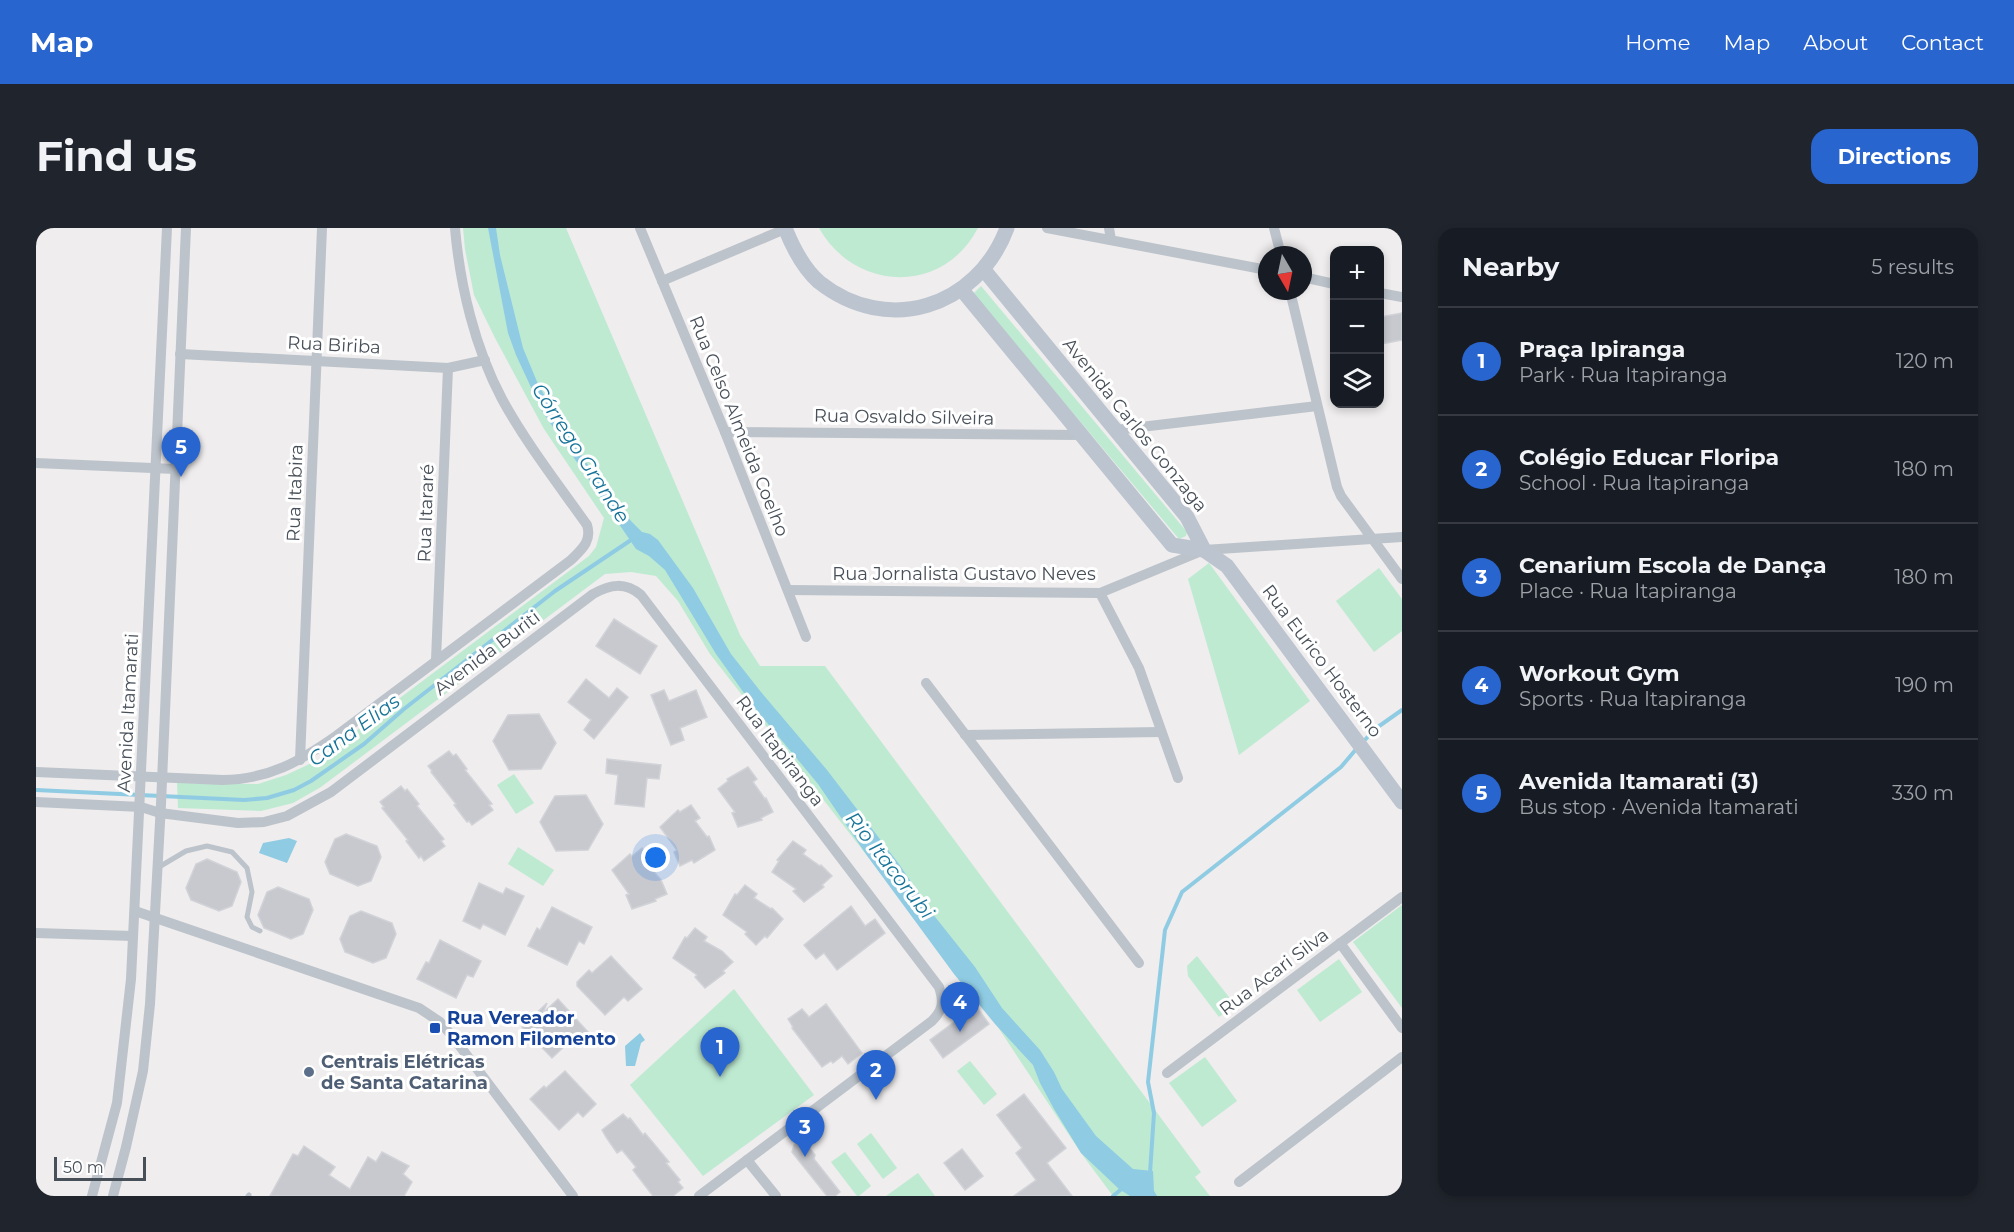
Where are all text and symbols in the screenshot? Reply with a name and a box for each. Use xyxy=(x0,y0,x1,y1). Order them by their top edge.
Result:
text: Map xyxy=(30,25,93,59)
text: Home xyxy=(1625,30,1690,55)
text: Map xyxy=(1723,30,1770,55)
text: About xyxy=(1803,30,1868,55)
text: Contact xyxy=(1901,30,1984,55)
button: Directions xyxy=(1811,129,1978,184)
text: Find us xyxy=(36,130,197,182)
north arrow xyxy=(1258,246,1312,300)
map controls xyxy=(1330,246,1384,408)
button: + xyxy=(1330,246,1384,300)
text: Nearby xyxy=(1462,251,1559,283)
text: 5 results xyxy=(1871,255,1954,279)
button: − xyxy=(1330,300,1384,354)
street label: Rua Celso Almeida Coelho xyxy=(685,312,793,540)
street label: Rua Biriba xyxy=(287,332,381,358)
street label: Avenida Carlos Gonzaga xyxy=(1058,334,1212,516)
text: Praça Ipiranga xyxy=(1519,336,1685,363)
text: 1 xyxy=(1478,349,1485,373)
text: 120 m xyxy=(1896,349,1954,373)
button: layers xyxy=(1330,354,1384,408)
text: Park · Rua Itapiranga xyxy=(1519,363,1728,387)
water label: Córrego Grande xyxy=(527,379,635,527)
street label: Rua Osvaldo Silveira xyxy=(814,404,994,430)
pin: 5 xyxy=(162,428,200,477)
street label: Rua Itabira xyxy=(282,444,308,542)
text: Colégio Educar Floripa xyxy=(1519,444,1779,471)
text: 2 xyxy=(1476,457,1487,481)
text: 180 m xyxy=(1894,457,1954,481)
street label: Rua Itararé xyxy=(413,463,439,563)
text: School · Rua Itapiranga xyxy=(1519,471,1749,495)
text: Cenarium Escola de Dança xyxy=(1519,552,1827,579)
street label: Rua Jornalista Gustavo Neves xyxy=(832,563,1096,585)
text: 3 xyxy=(1476,565,1487,589)
text: 180 m xyxy=(1894,565,1954,589)
text: Place · Rua Itapiranga xyxy=(1519,579,1737,603)
street label: Rua Eurico Hosterno xyxy=(1257,580,1387,742)
street label: Avenida Buriti xyxy=(430,606,544,700)
street label: Avenida Itamarati xyxy=(113,633,143,793)
text: Workout Gym xyxy=(1519,660,1680,687)
text: 4 xyxy=(1475,673,1488,697)
text: 190 m xyxy=(1895,673,1954,697)
text: Sports · Rua Itapiranga xyxy=(1519,687,1747,711)
water label: Cana Elias xyxy=(304,689,405,771)
street label: Rua Itapiranga xyxy=(731,691,829,811)
text: Avenida Itamarati (3) xyxy=(1519,768,1759,795)
text: 5 xyxy=(1476,781,1487,805)
text: 330 m xyxy=(1892,781,1954,805)
text: Bus stop · Avenida Itamarati xyxy=(1519,795,1799,819)
water label: Rio Itacorubi xyxy=(841,807,940,924)
your location xyxy=(641,843,670,872)
street label: Rua Acari Silva xyxy=(1215,924,1333,1020)
pin: 4 xyxy=(940,982,980,1032)
place label: Rua Vereador Ramon Filomento xyxy=(447,1007,616,1050)
marker: Rua Vereador Ramon Filomento xyxy=(428,1021,442,1035)
pin: 1 xyxy=(700,1028,740,1077)
pin: 2 xyxy=(856,1050,896,1100)
place label: Centrais Elétricas de Santa Catarina xyxy=(321,1051,488,1094)
marker: Centrais Elétricas de Santa Catarina xyxy=(302,1065,316,1079)
pin: 3 xyxy=(786,1108,824,1157)
scale bar xyxy=(54,1154,146,1182)
text: 50 m xyxy=(63,1158,104,1177)

